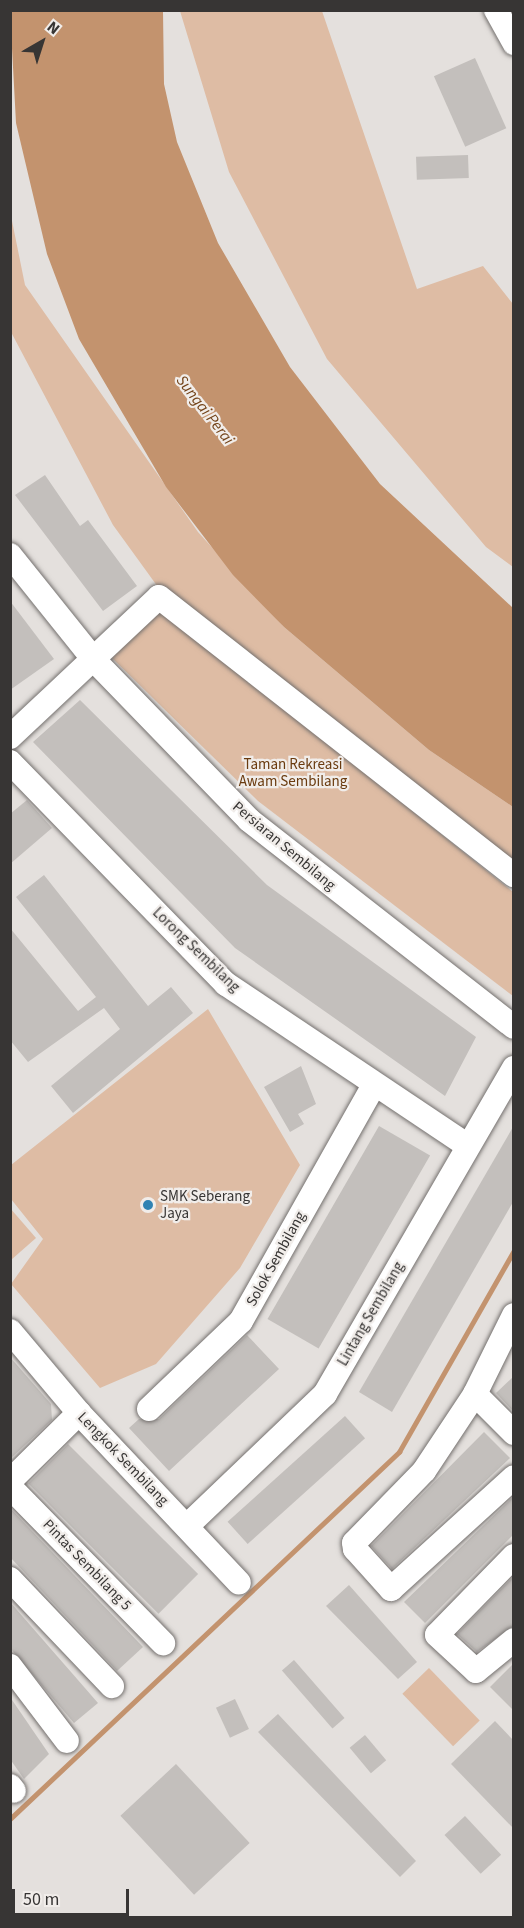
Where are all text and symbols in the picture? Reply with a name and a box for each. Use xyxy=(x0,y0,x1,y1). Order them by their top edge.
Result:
north arrow xyxy=(12,12,72,72)
text: N xyxy=(42,16,64,40)
water label: Sungai Perai xyxy=(172,371,238,449)
park label: Taman Rekreasi Awam Sembilang xyxy=(239,755,347,790)
street label: Persiaran Sembilang xyxy=(229,798,339,894)
street label: Lorong Sembilang xyxy=(149,904,243,996)
place label: SMK Seberang Jaya xyxy=(160,1187,250,1222)
marker: SMK Seberang Jaya xyxy=(141,1198,155,1212)
street label: Solok Sembilang xyxy=(243,1208,309,1310)
street label: Lintang Sembilang xyxy=(334,1259,408,1369)
street label: Lengkok Sembilang xyxy=(74,1408,172,1510)
street label: Pintas Sembilang 5 xyxy=(39,1516,135,1614)
scale bar xyxy=(15,1877,132,1915)
text: 50 m xyxy=(23,1887,59,1912)

